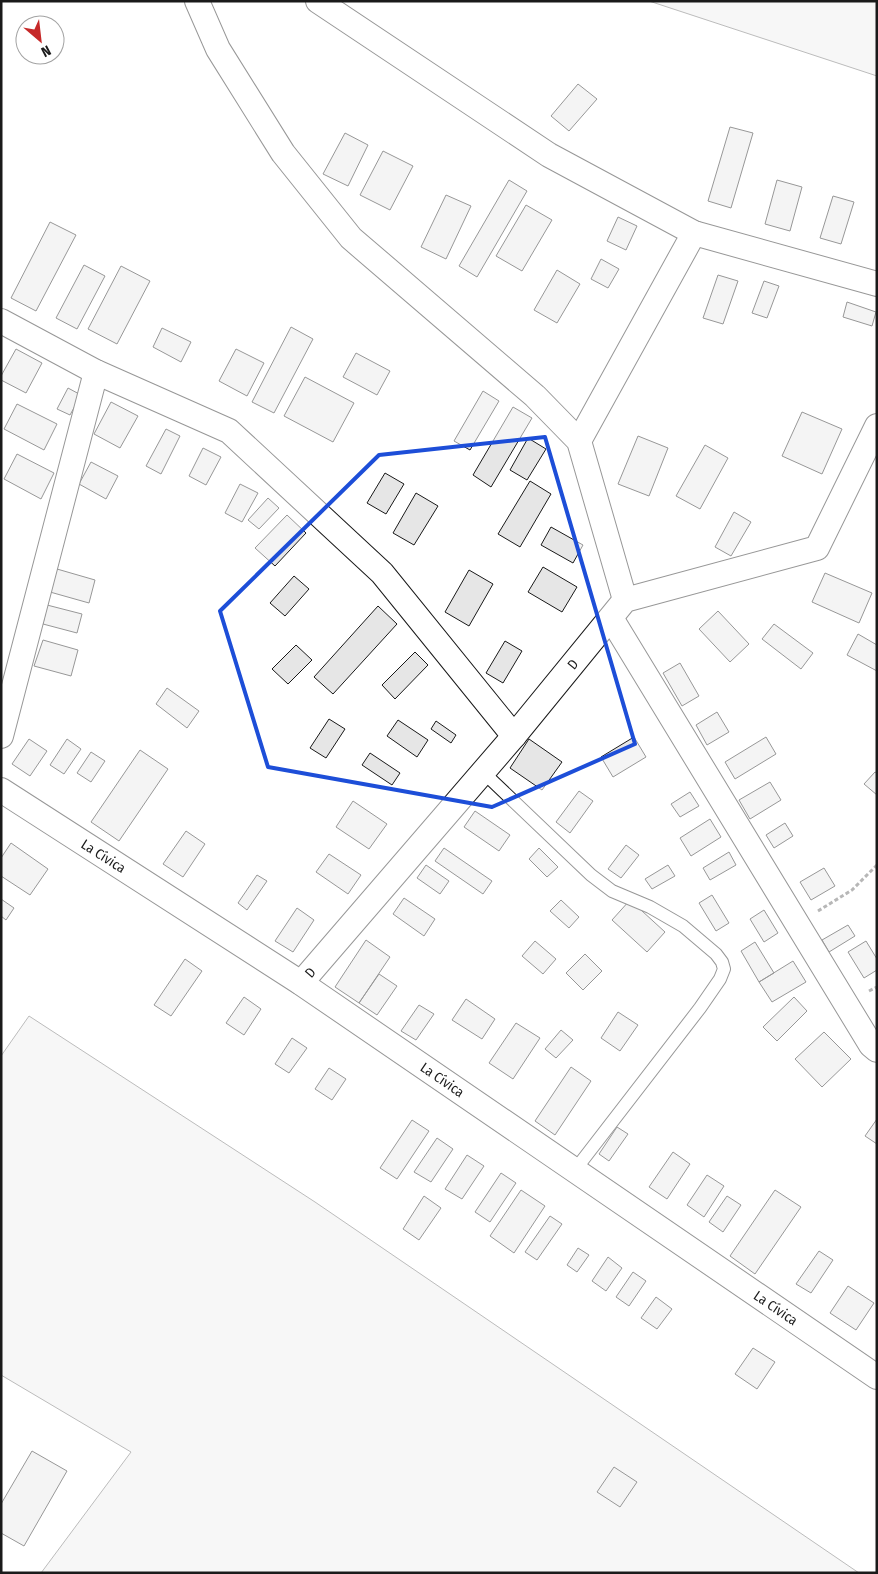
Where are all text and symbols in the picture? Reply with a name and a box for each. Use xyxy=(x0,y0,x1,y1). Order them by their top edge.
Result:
north arrow xyxy=(15,15,65,65)
text: N xyxy=(38,42,54,61)
street label: D xyxy=(564,656,582,673)
street label: La Cívica xyxy=(78,836,129,877)
street label: D xyxy=(301,964,320,981)
street label: La Cívica xyxy=(417,1059,467,1101)
street label: La Cívica xyxy=(750,1287,801,1329)

